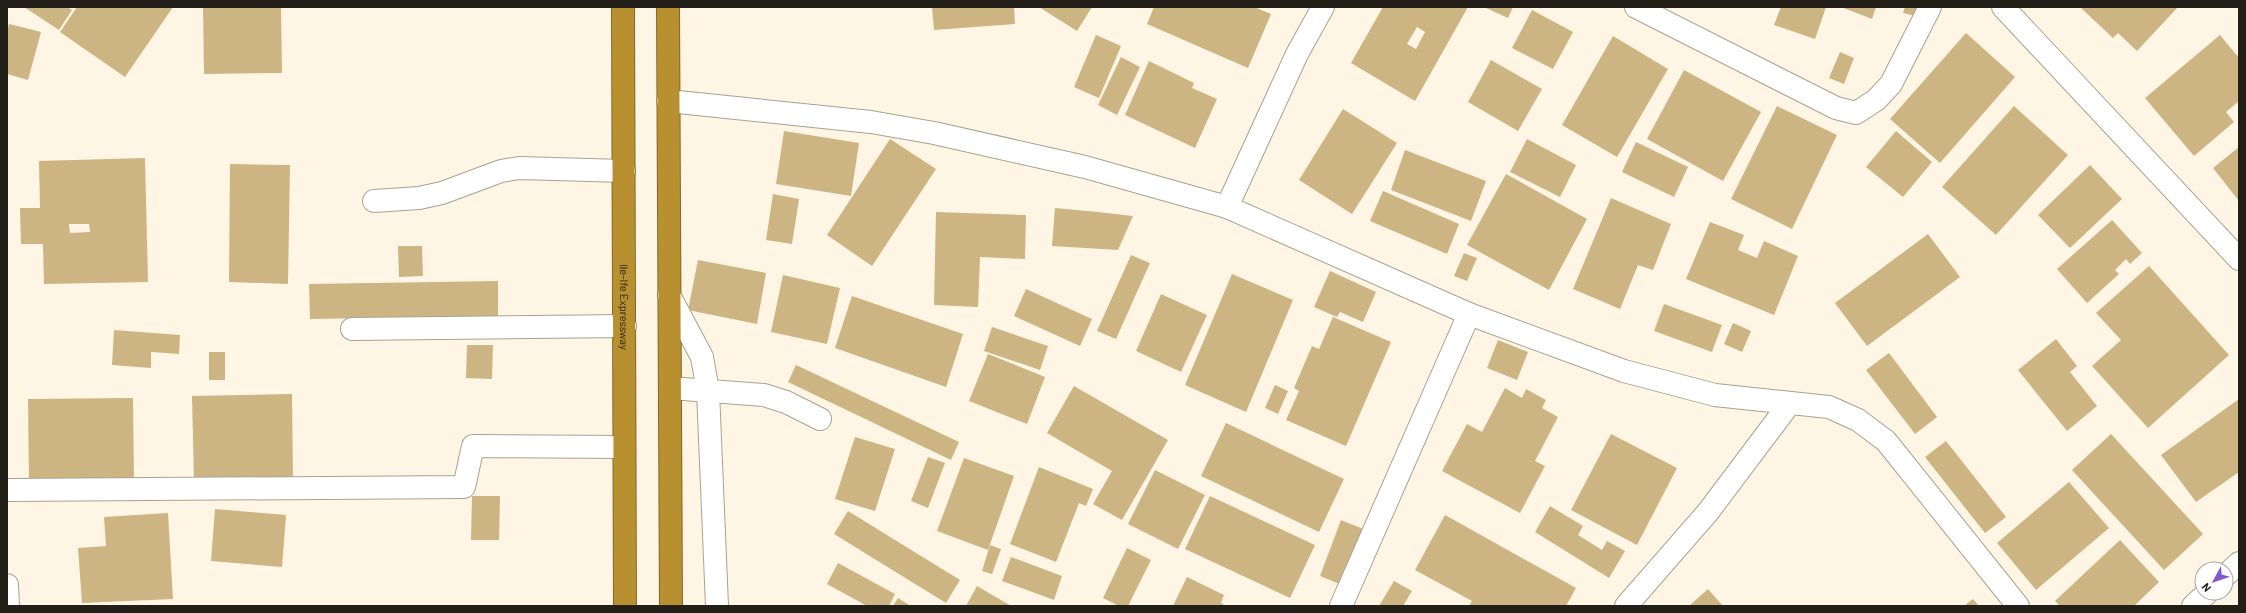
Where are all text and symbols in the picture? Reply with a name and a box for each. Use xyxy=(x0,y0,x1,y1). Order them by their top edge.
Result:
street label: Ile-Ife Expressway xyxy=(618,264,631,350)
north arrow xyxy=(2194,561,2234,601)
text: N xyxy=(2199,581,2213,595)

